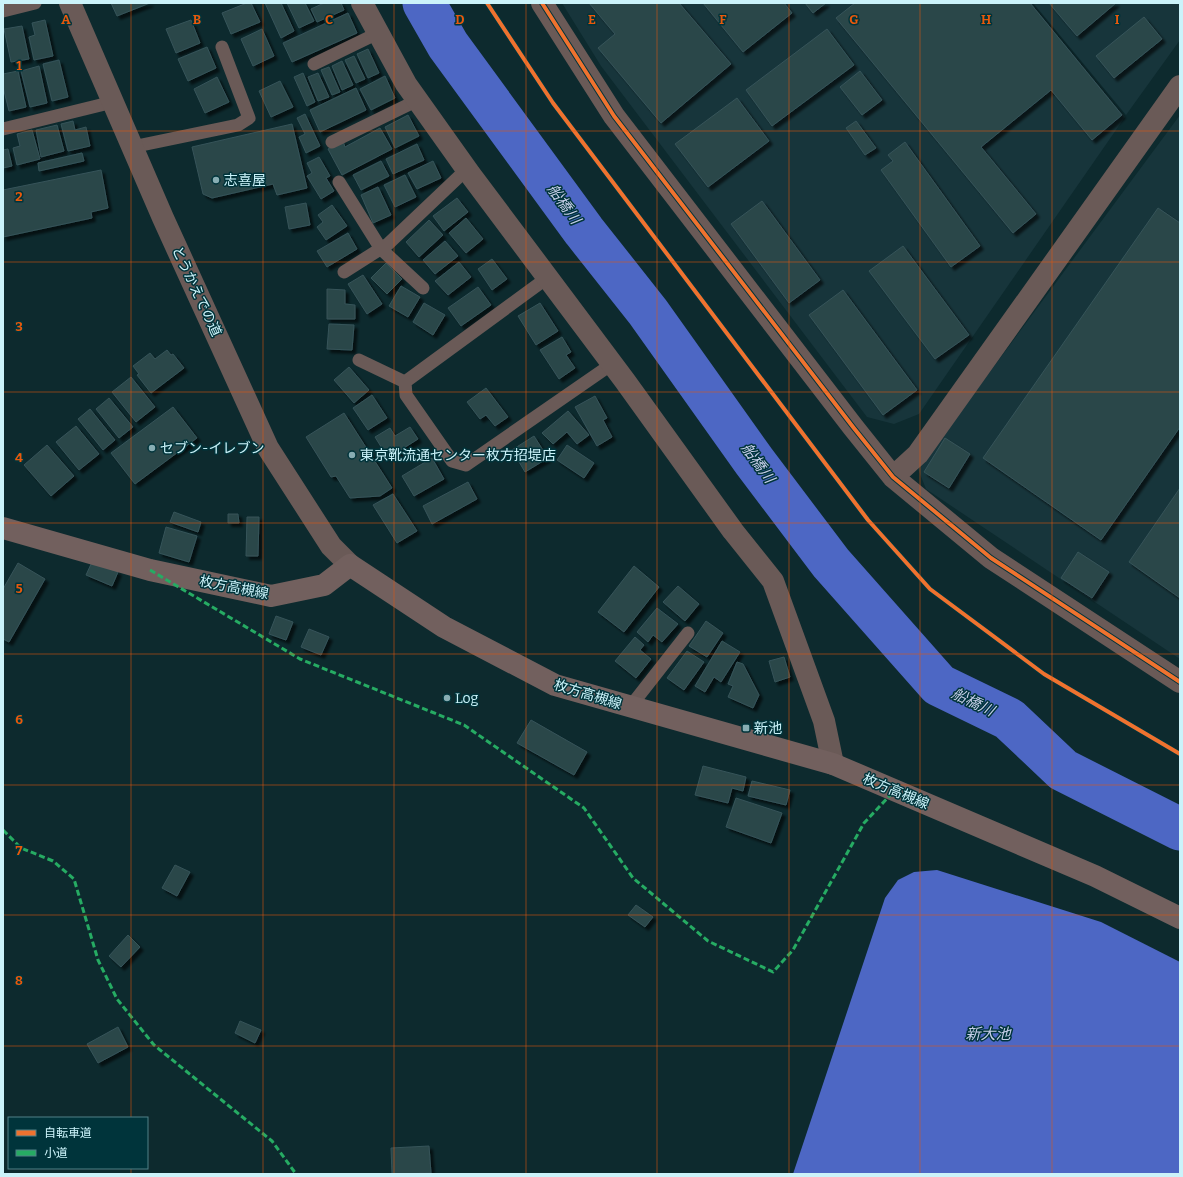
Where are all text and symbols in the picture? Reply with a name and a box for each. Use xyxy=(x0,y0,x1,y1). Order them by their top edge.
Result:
text: A xyxy=(61,12,71,27)
text: B xyxy=(193,12,201,27)
text: C xyxy=(325,12,333,27)
text: D xyxy=(455,12,465,27)
text: E xyxy=(588,12,596,27)
text: F xyxy=(719,12,727,27)
text: G xyxy=(849,12,859,27)
text: H xyxy=(981,12,991,27)
text: I xyxy=(1115,12,1120,27)
text: 1 xyxy=(16,58,22,73)
place label: 志喜屋 xyxy=(224,172,266,189)
marker: 志喜屋 xyxy=(211,175,221,185)
water label: 船橋川 xyxy=(543,181,586,229)
text: 2 xyxy=(15,189,23,204)
street label: とうかえでの道 xyxy=(168,243,225,339)
text: 3 xyxy=(15,319,23,334)
place label: セブン-イレブン xyxy=(160,440,264,457)
water label: 船橋川 xyxy=(737,440,780,488)
marker: セブン-イレブン xyxy=(147,443,157,453)
place label: 東京靴流通センター枚方招堤店 xyxy=(360,447,556,464)
text: 4 xyxy=(15,450,23,465)
marker: 東京靴流通センター枚方招堤店 xyxy=(347,450,357,460)
street label: 枚方高槻線 xyxy=(198,572,270,603)
text: 5 xyxy=(15,581,23,596)
street label: 枚方高槻線 xyxy=(552,676,624,713)
water label: 船橋川 xyxy=(949,684,999,721)
place label: Log xyxy=(455,690,479,707)
marker: Log xyxy=(442,693,452,703)
text: 6 xyxy=(15,712,23,727)
place label: 新池 xyxy=(754,720,782,737)
marker: 新池 xyxy=(741,723,751,733)
street label: 枚方高槻線 xyxy=(860,770,931,813)
text: 7 xyxy=(16,843,23,858)
text: 8 xyxy=(15,973,23,988)
water label: 新大池 xyxy=(965,1025,1012,1043)
legend xyxy=(8,1117,148,1169)
text: 自転車道 xyxy=(44,1126,92,1140)
text: 小道 xyxy=(44,1146,68,1160)

